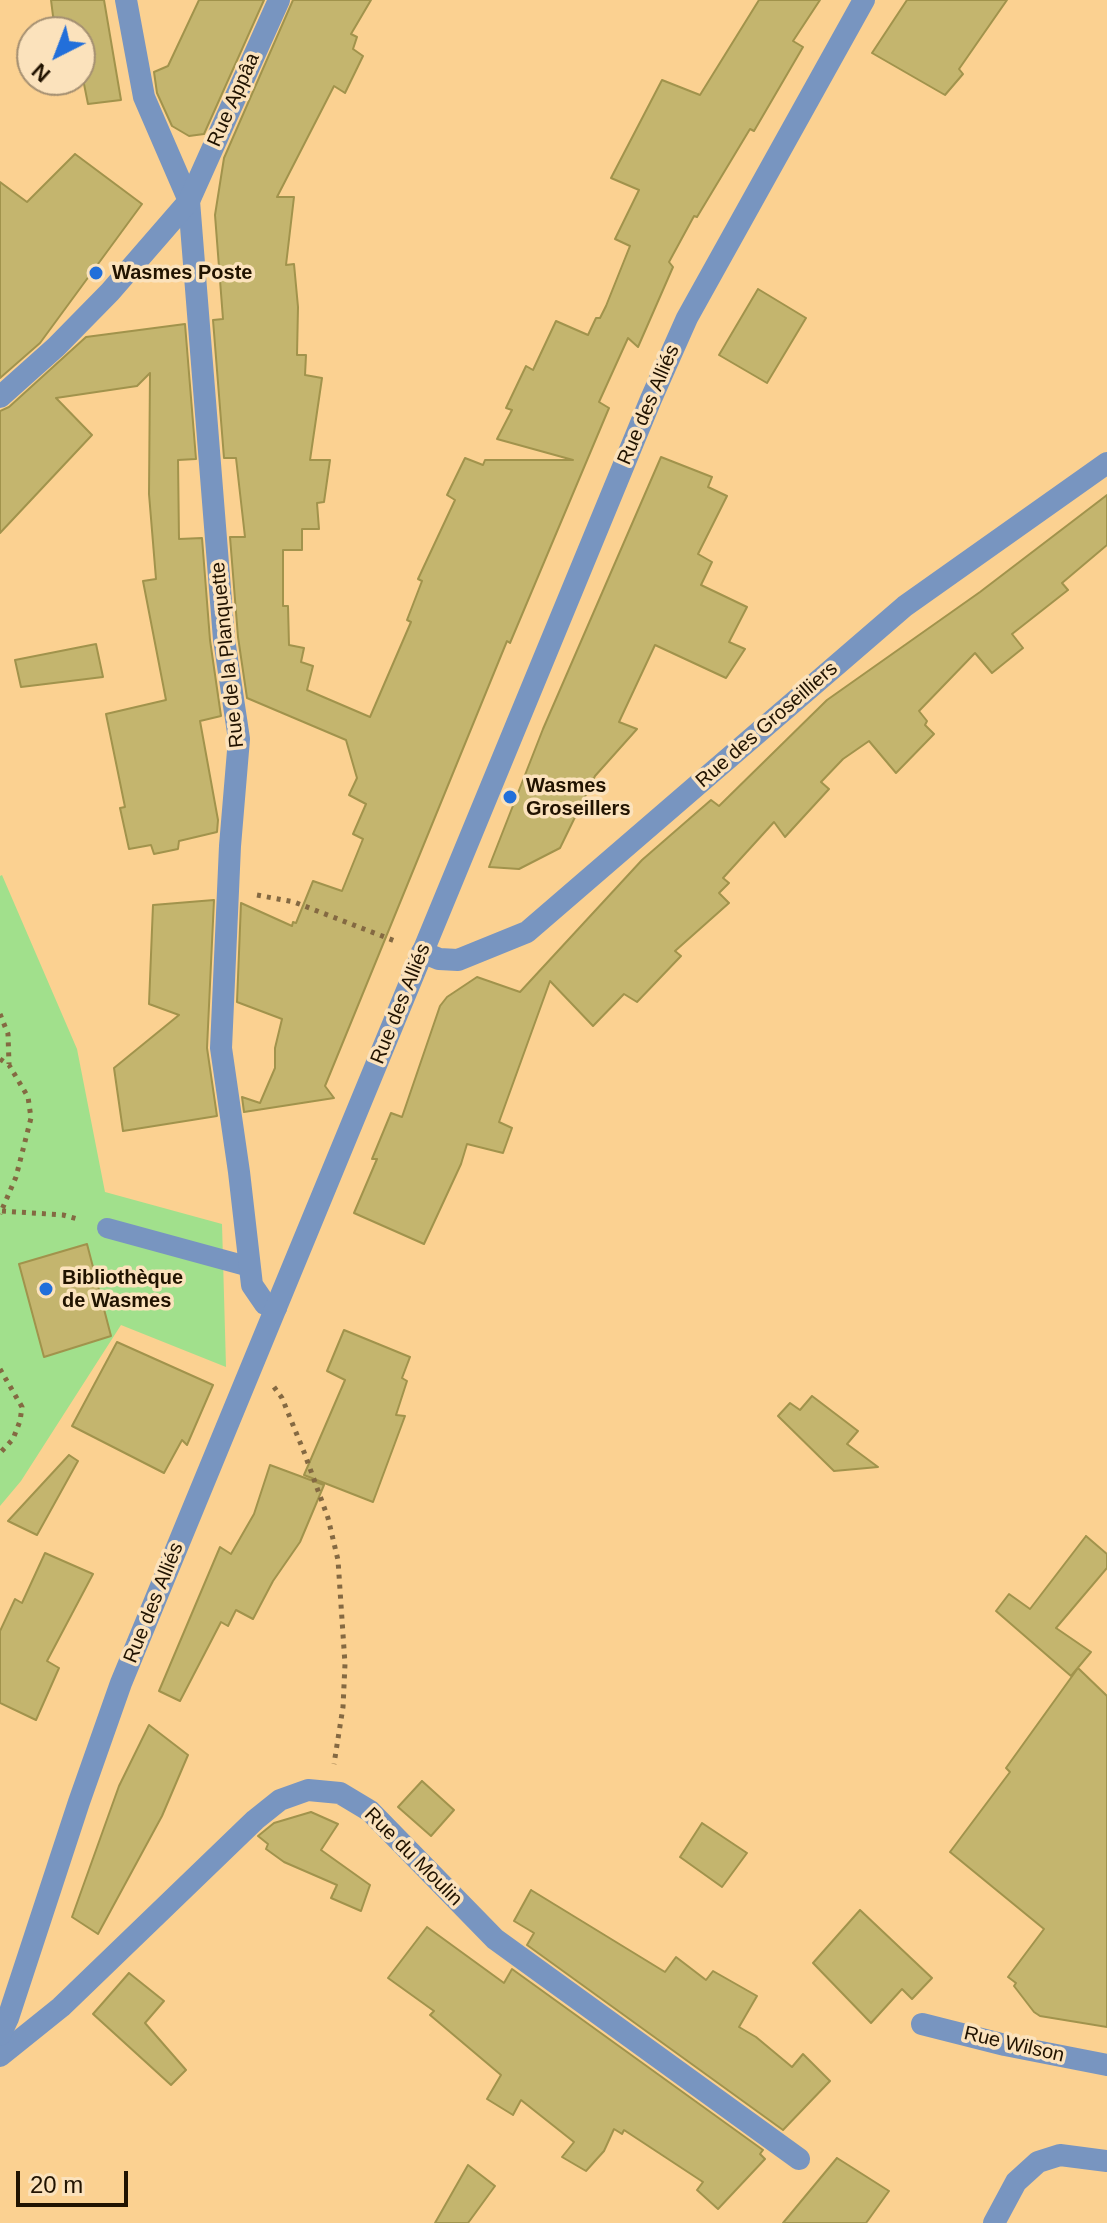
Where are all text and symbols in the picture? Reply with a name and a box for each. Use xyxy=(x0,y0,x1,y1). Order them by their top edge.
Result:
north arrow xyxy=(16,16,96,96)
street label: Rue Appâa xyxy=(203,49,265,151)
text: N xyxy=(27,58,55,87)
place label: Wasmes Poste xyxy=(112,261,252,285)
marker: Wasmes Poste xyxy=(87,264,105,282)
street label: Rue des Alliés xyxy=(613,341,685,469)
street label: Rue de la Planquette xyxy=(206,561,250,749)
street label: Rue des Groseilliers xyxy=(691,657,843,793)
place label: Wasmes Groseillers xyxy=(526,774,631,821)
marker: Wasmes Groseillers xyxy=(501,788,519,806)
street label: Rue des Alliés xyxy=(366,940,436,1068)
place label: Bibliothèque de Wasmes xyxy=(62,1266,183,1313)
marker: Bibliothèque de Wasmes xyxy=(37,1280,55,1298)
street label: Rue des Alliés xyxy=(119,1539,189,1667)
street label: Rue du Moulin xyxy=(359,1803,467,1911)
street label: Rue Wilson xyxy=(961,2022,1067,2068)
scale bar xyxy=(20,2155,132,2205)
text: 20 m xyxy=(30,2171,83,2198)

